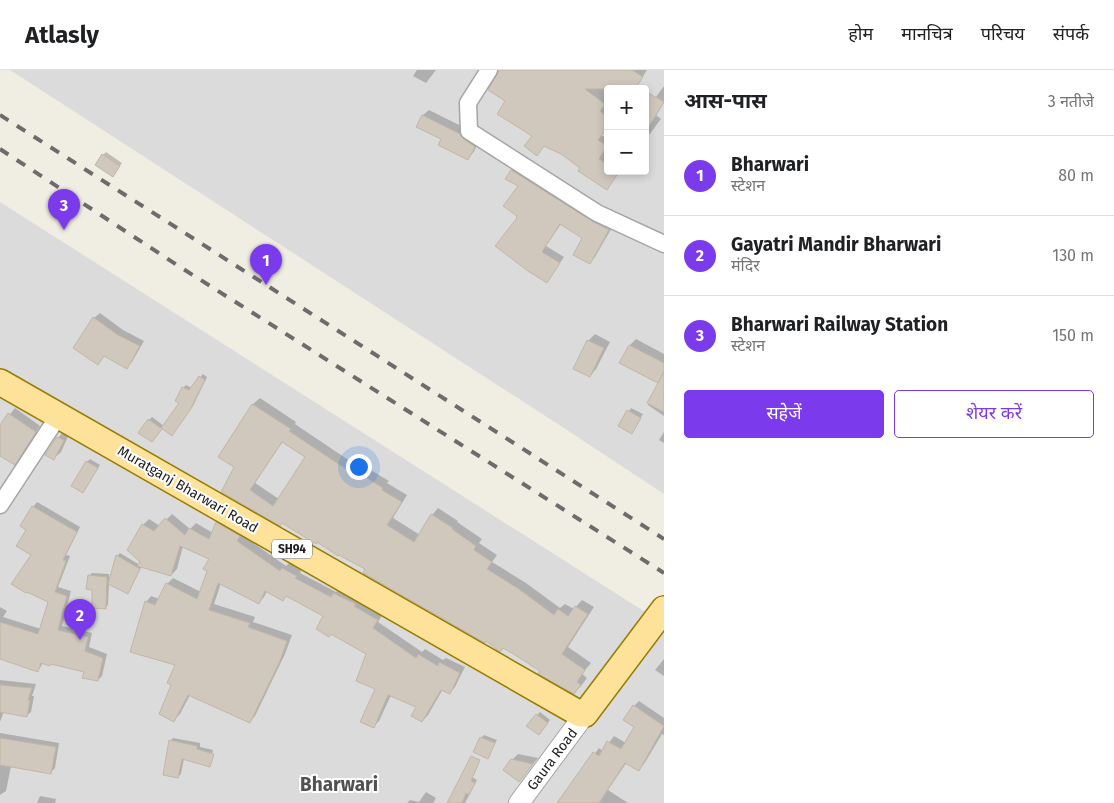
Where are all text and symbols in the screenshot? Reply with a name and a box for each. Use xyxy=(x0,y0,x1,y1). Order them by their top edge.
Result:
text: Atlasly xyxy=(25,21,99,49)
text: होम xyxy=(848,23,873,45)
text: मानचित्र xyxy=(901,23,953,45)
text: परिचय xyxy=(981,23,1025,45)
text: संपर्क xyxy=(1053,23,1089,45)
map controls xyxy=(604,85,649,175)
button: + xyxy=(604,85,649,130)
text: आस-पास xyxy=(684,88,767,114)
text: 3 नतीजे xyxy=(1048,92,1094,111)
button: − xyxy=(604,130,649,175)
text: Bharwari xyxy=(731,153,809,176)
text: 1 xyxy=(696,166,704,185)
text: 80 m xyxy=(1058,166,1094,185)
text: स्टेशन xyxy=(731,176,765,195)
pin: 3 xyxy=(48,189,80,230)
text: Gayatri Mandir Bharwari xyxy=(731,233,941,256)
pin: 1 xyxy=(250,244,282,285)
text: 2 xyxy=(696,246,704,265)
text: 130 m xyxy=(1052,246,1094,265)
text: मंदिर xyxy=(731,256,760,275)
text: Bharwari Railway Station xyxy=(731,313,948,336)
text: 3 xyxy=(696,326,704,345)
text: 150 m xyxy=(1052,326,1094,345)
text: स्टेशन xyxy=(731,336,765,355)
button: सहेजें xyxy=(684,390,884,438)
button: शेयर करें xyxy=(894,390,1094,438)
street label: Muratganj Bharwari Road xyxy=(114,442,261,537)
your location xyxy=(346,454,372,480)
road number: SH94 xyxy=(272,539,312,558)
pin: 2 xyxy=(64,599,96,640)
street label: Gaura Road xyxy=(524,725,581,794)
district label: Bharwari xyxy=(300,773,378,796)

